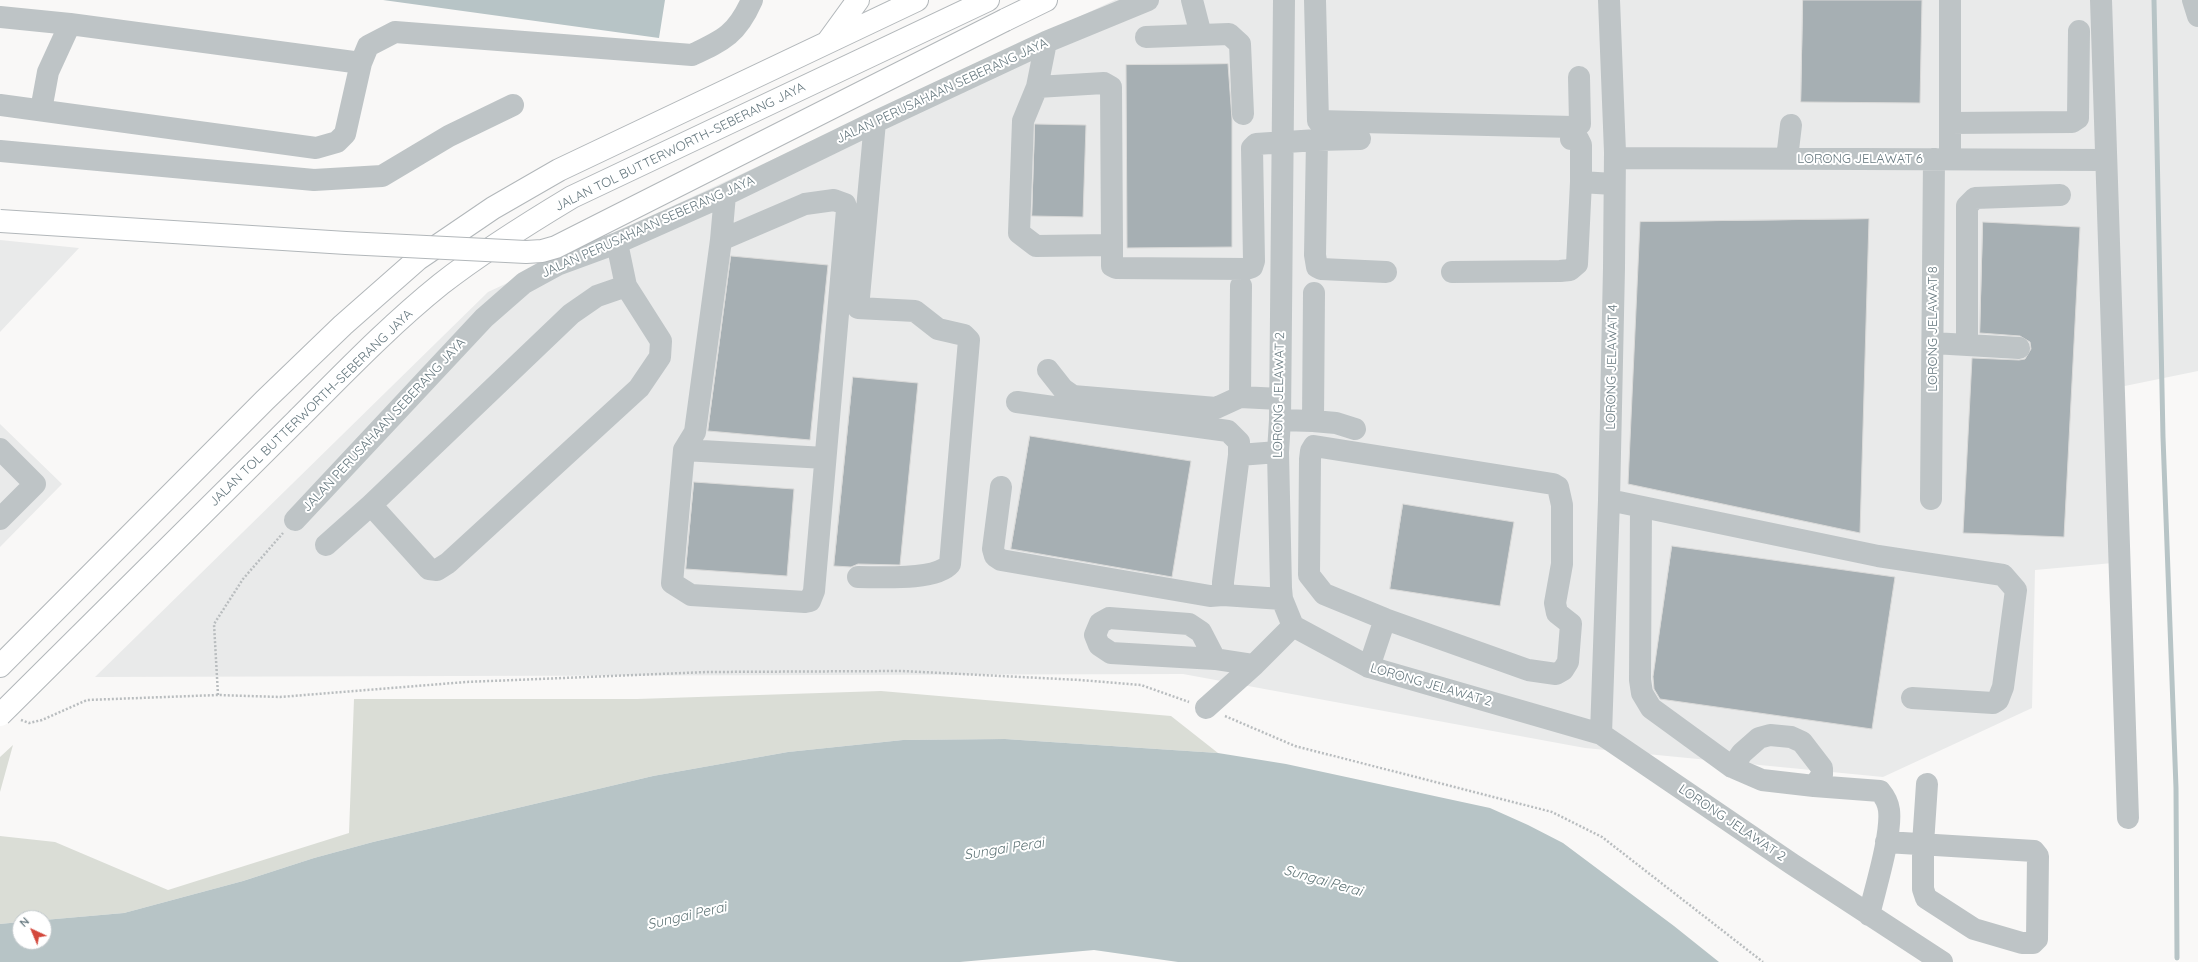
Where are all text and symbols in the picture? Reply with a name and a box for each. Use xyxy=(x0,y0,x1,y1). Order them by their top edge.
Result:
street label: JALAN PERUSAHAAN SEBERANG JAYA xyxy=(834,35,1050,147)
street label: JALAN TOL BUTTERWORTH–SEBERANG JAYA xyxy=(552,79,808,215)
street label: LORONG JELAWAT 6 xyxy=(1797,151,1923,167)
street label: JALAN PERUSAHAAN SEBERANG JAYA xyxy=(539,173,757,281)
street label: LORONG JELAWAT 8 xyxy=(1925,266,1941,392)
street label: LORONG JELAWAT 4 xyxy=(1603,304,1621,430)
street label: JALAN TOL BUTTERWORTH–SEBERANG JAYA xyxy=(206,306,416,510)
street label: LORONG JELAWAT 2 xyxy=(1270,332,1288,458)
street label: JALAN PERUSAHAAN SEBERANG JAYA xyxy=(299,335,469,515)
street label: LORONG JELAWAT 2 xyxy=(1368,660,1494,710)
street label: LORONG JELAWAT 2 xyxy=(1675,781,1789,865)
water label: Sungai Perai xyxy=(963,834,1045,864)
water label: Sungai Perai xyxy=(1282,862,1364,900)
water label: Sungai Perai xyxy=(646,899,728,933)
north arrow xyxy=(12,910,52,950)
text: N xyxy=(17,914,32,930)

